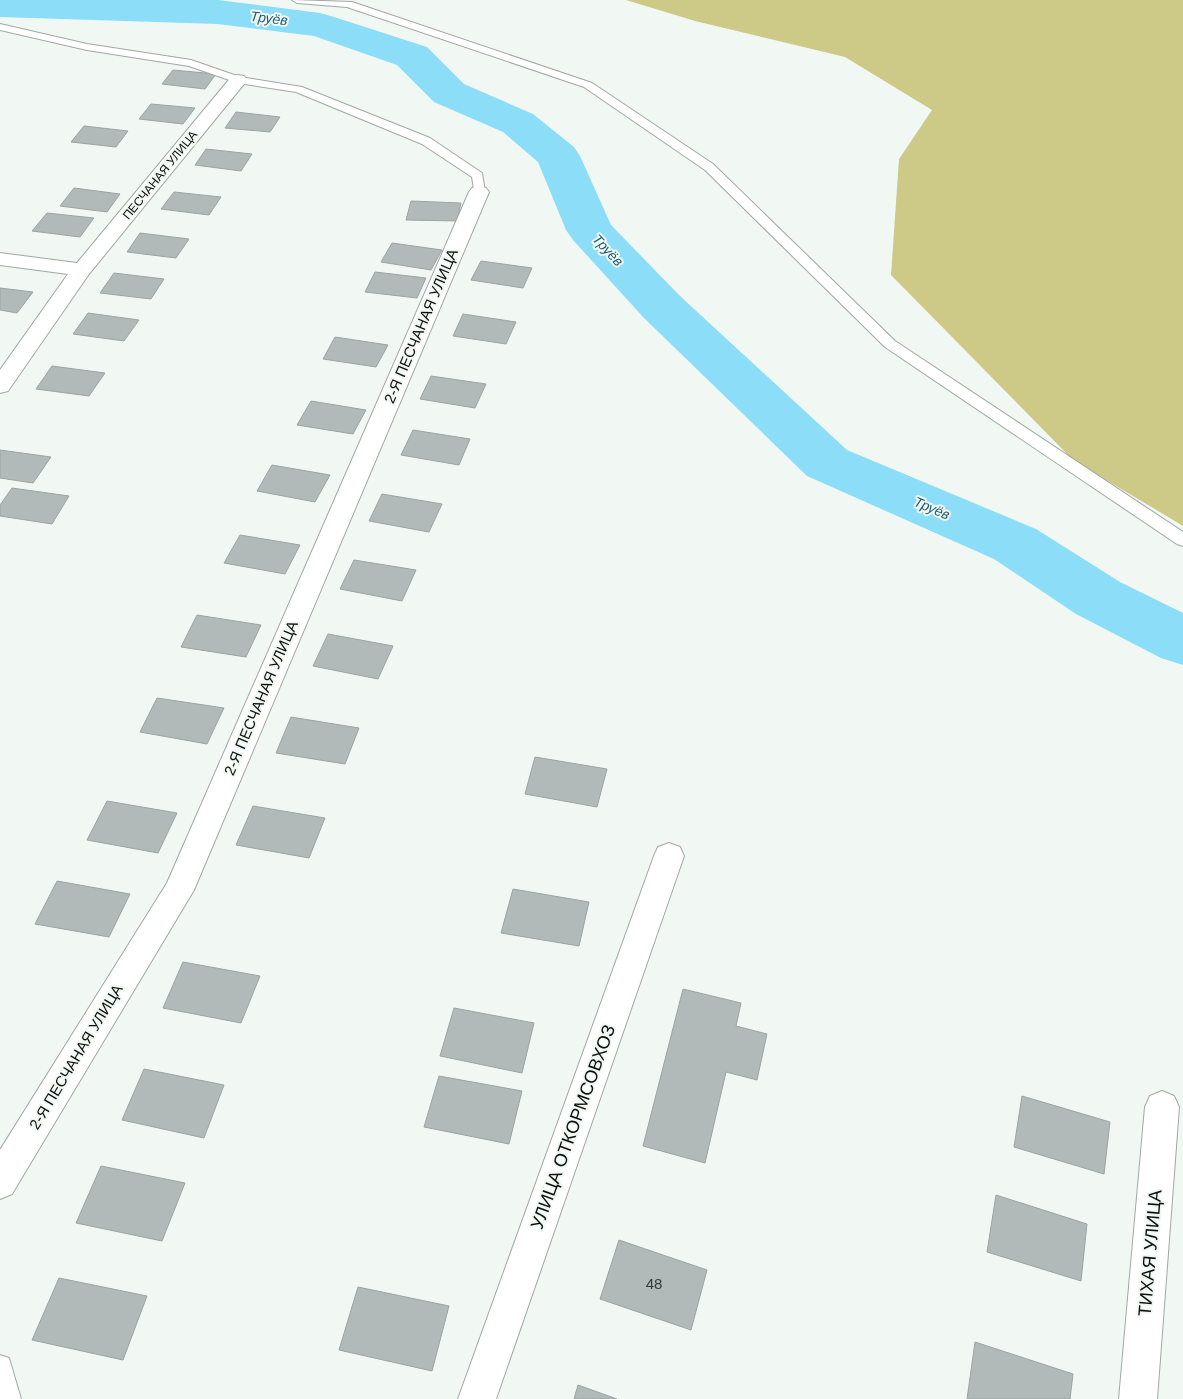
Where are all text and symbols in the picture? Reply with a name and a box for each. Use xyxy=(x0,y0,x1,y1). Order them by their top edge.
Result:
water label: Труёв xyxy=(249,8,289,28)
street label: ПЕСЧАНАЯ УЛИЦА xyxy=(120,128,200,222)
water label: Труёв xyxy=(589,231,627,269)
street label: 2-Я ПЕСЧАНАЯ УЛИЦА xyxy=(380,246,461,406)
water label: Труёв xyxy=(912,493,952,523)
street label: 2-Я ПЕСЧАНАЯ УЛИЦА xyxy=(220,618,301,778)
street label: 2-Я ПЕСЧАНАЯ УЛИЦА xyxy=(26,981,126,1132)
street label: УЛИЦА ОТКОРМСОВХОЗ xyxy=(527,1022,619,1232)
street label: ТИХАЯ УЛИЦА xyxy=(1135,1189,1165,1317)
house number: 48 xyxy=(646,1275,662,1292)

